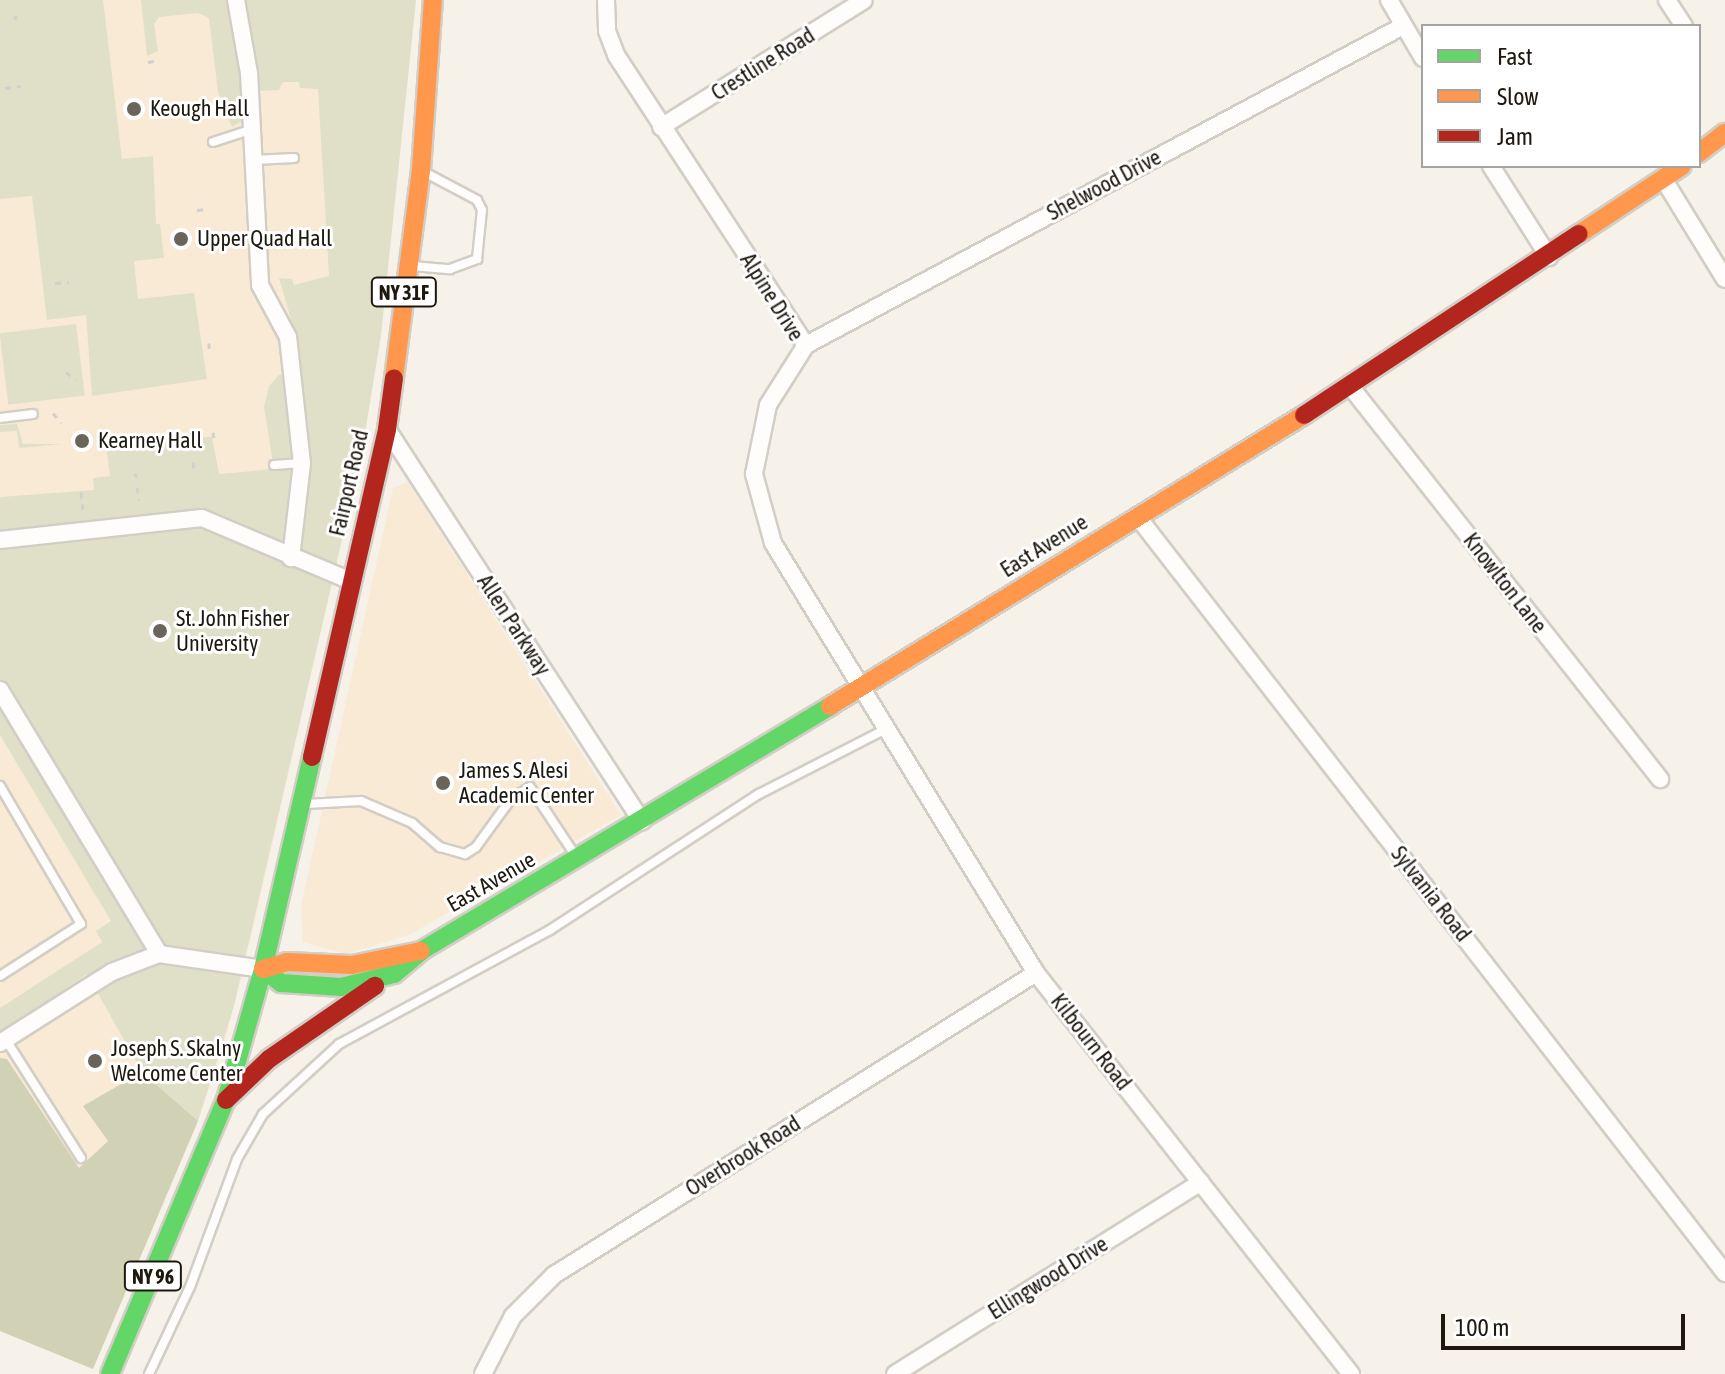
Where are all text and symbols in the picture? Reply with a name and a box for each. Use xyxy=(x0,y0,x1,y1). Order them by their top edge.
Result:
street label: Crestline Road xyxy=(706,22,820,106)
legend xyxy=(1421,24,1701,168)
text: Fast xyxy=(1497,43,1533,70)
text: Slow xyxy=(1497,83,1539,110)
place label: Keough Hall xyxy=(150,96,249,122)
marker: Keough Hall xyxy=(125,100,143,118)
text: Jam xyxy=(1497,123,1533,150)
street label: Shelwood Drive xyxy=(1043,144,1165,226)
place label: Upper Quad Hall xyxy=(197,226,332,252)
marker: Upper Quad Hall xyxy=(172,230,190,248)
street label: Alpine Drive xyxy=(735,248,809,346)
road number: NY 31F xyxy=(370,276,438,308)
street label: Fairport Road xyxy=(324,427,374,539)
place label: Kearney Hall xyxy=(98,428,202,454)
marker: Kearney Hall xyxy=(73,432,91,450)
street label: East Avenue xyxy=(996,509,1092,583)
street label: Knowlton Lane xyxy=(1458,528,1552,638)
street label: Allen Parkway xyxy=(472,570,556,680)
place label: St. John Fisher University xyxy=(176,605,289,656)
marker: St. John Fisher University xyxy=(151,622,169,640)
place label: James S. Alesi Academic Center xyxy=(459,757,594,808)
marker: James S. Alesi Academic Center xyxy=(434,774,452,792)
street label: Sylvania Road xyxy=(1386,841,1476,947)
street label: East Avenue xyxy=(442,846,540,918)
street label: Kilbourn Road xyxy=(1045,988,1137,1096)
place label: Joseph S. Skalny Welcome Center xyxy=(111,1035,242,1086)
marker: Joseph S. Skalny Welcome Center xyxy=(86,1052,104,1070)
street label: Overbrook Road xyxy=(681,1110,805,1202)
street label: Ellingwood Drive xyxy=(983,1231,1113,1325)
road number: NY 96 xyxy=(123,1260,183,1292)
scale bar xyxy=(1445,1298,1689,1348)
text: 100 m xyxy=(1455,1314,1509,1341)

